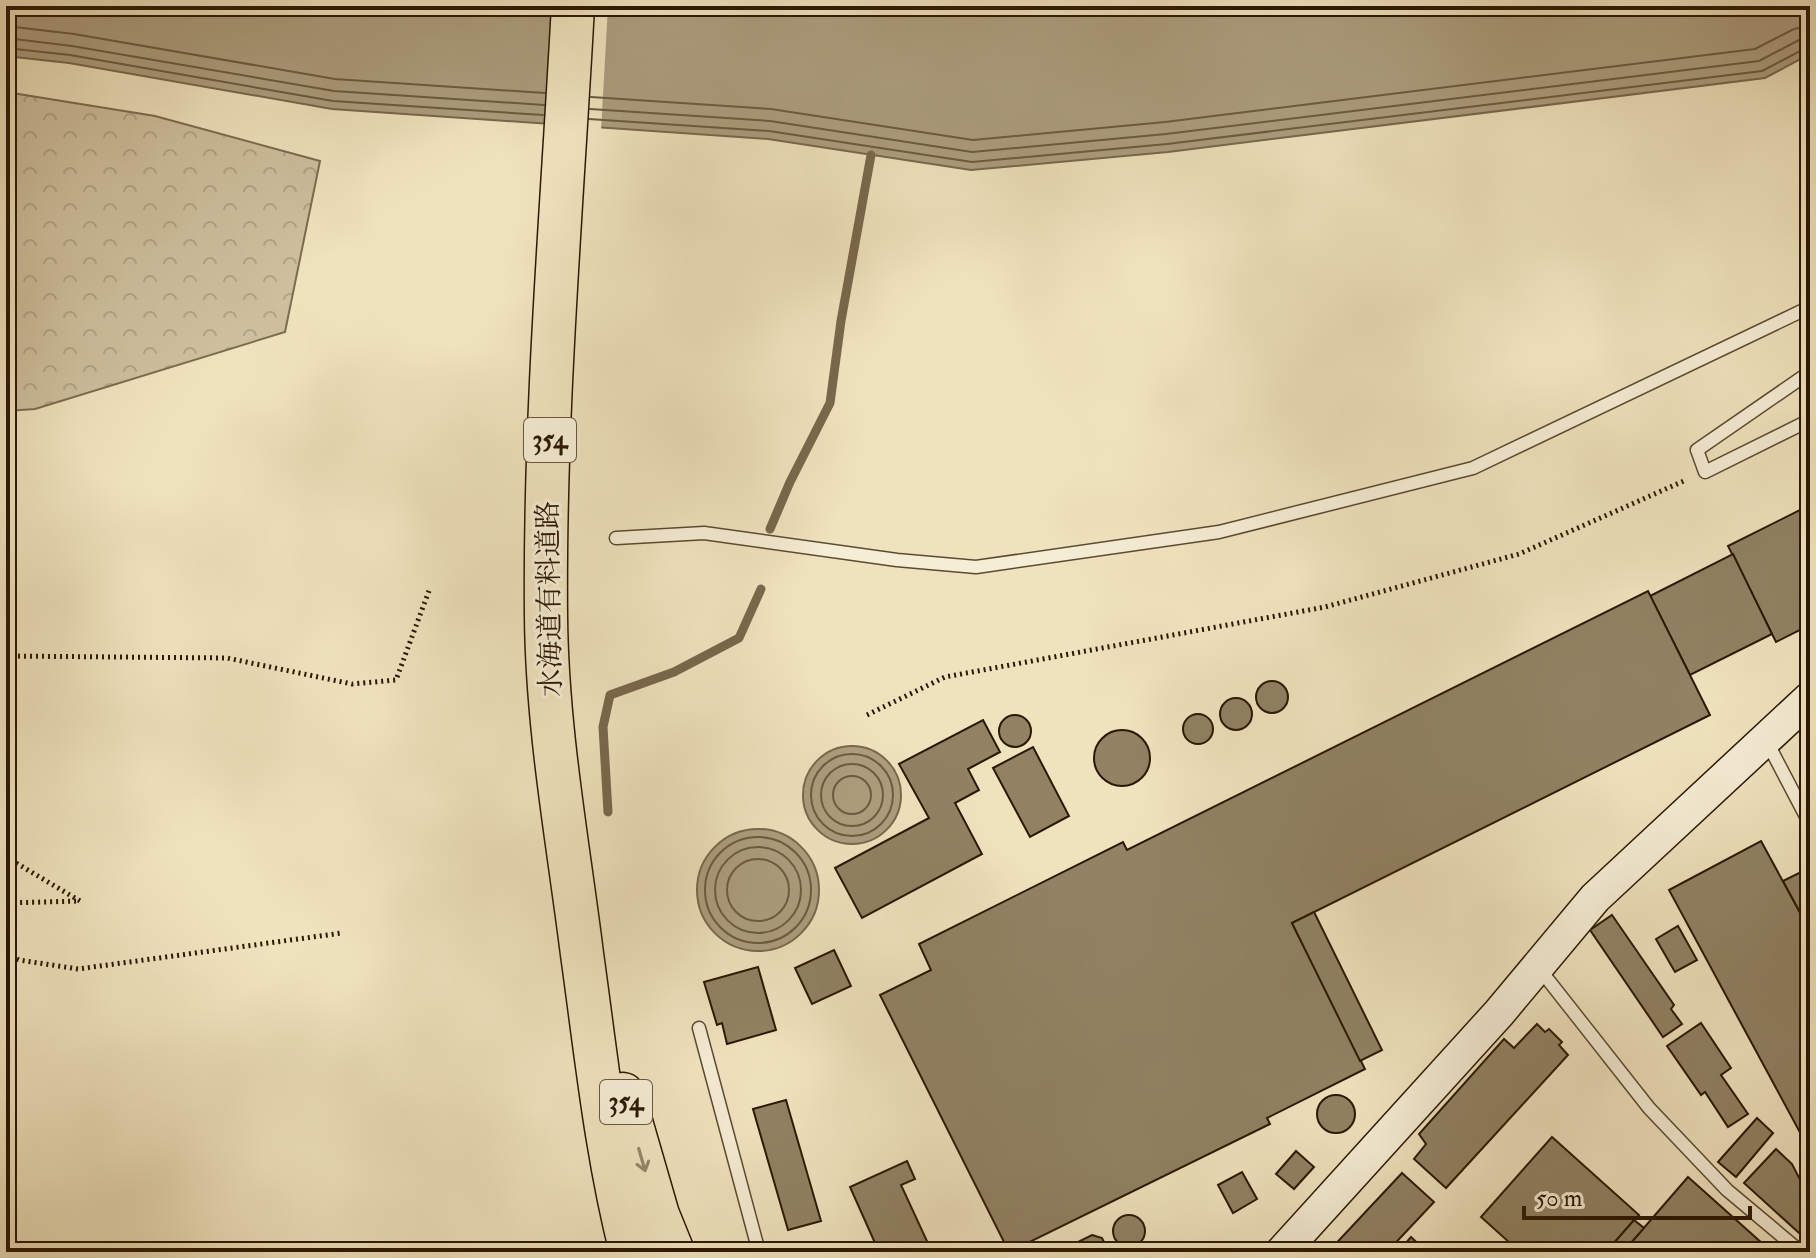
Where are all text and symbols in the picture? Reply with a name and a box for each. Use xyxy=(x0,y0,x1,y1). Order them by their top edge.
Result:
road number: 354 xyxy=(524,418,576,462)
street label: 水海道有料道路 xyxy=(531,501,569,697)
road number: 354 xyxy=(600,1080,652,1124)
one-way arrow xyxy=(635,1147,650,1173)
scale bar xyxy=(1524,1170,1750,1220)
text: 50 m xyxy=(1536,1183,1583,1214)

